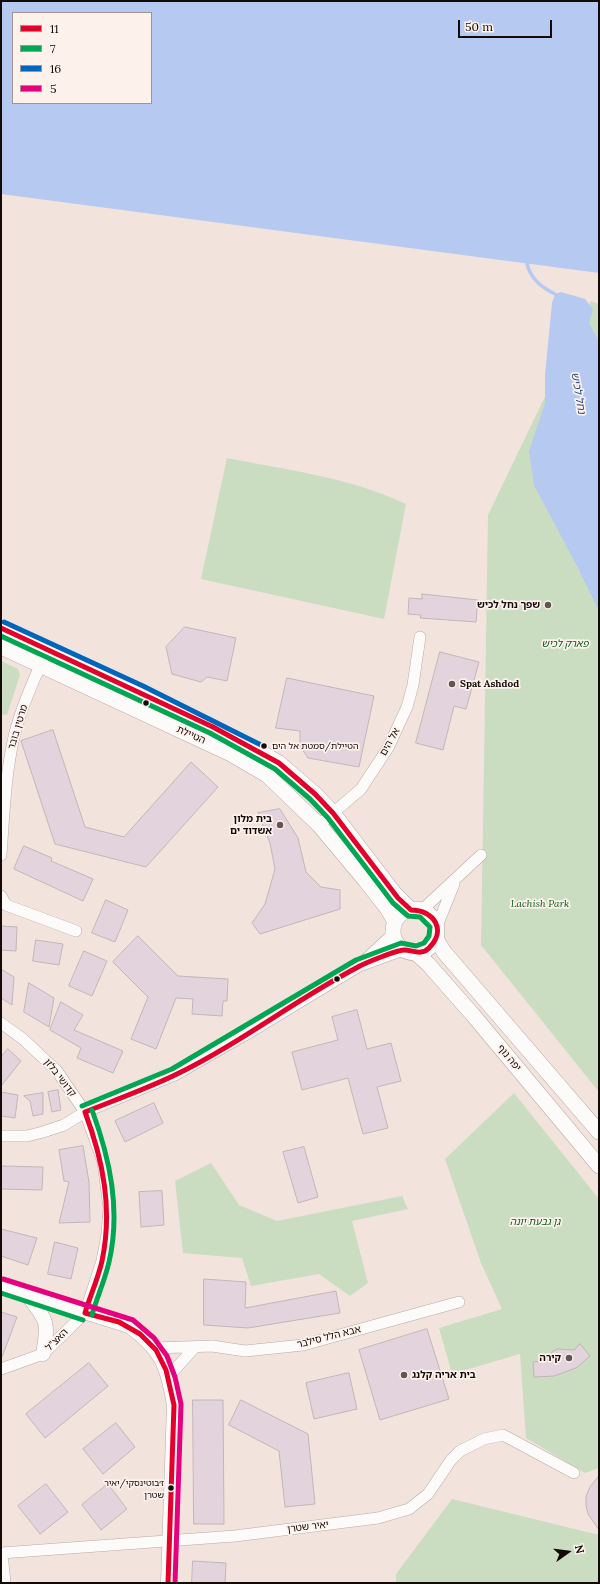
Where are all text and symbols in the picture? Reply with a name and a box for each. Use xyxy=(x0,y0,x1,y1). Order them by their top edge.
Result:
legend xyxy=(12,12,152,104)
scale bar xyxy=(460,12,554,38)
text: 50 m xyxy=(465,19,493,34)
text: 11 xyxy=(50,21,59,36)
text: 7 xyxy=(50,41,56,56)
text: 16 xyxy=(50,61,61,76)
text: 5 xyxy=(50,81,57,96)
water label: נחל לכיש xyxy=(568,371,588,415)
place label: שפך נחל לכיש xyxy=(477,599,540,611)
marker: שפך נחל לכיש xyxy=(543,600,553,610)
park label: פארק לכיש xyxy=(542,638,588,650)
place label: Spat Ashdod xyxy=(460,678,519,690)
marker: Spat Ashdod xyxy=(447,679,457,689)
unlabelled marker xyxy=(141,698,151,708)
street label: מרטין בובר xyxy=(6,703,30,751)
street label: הטיילת xyxy=(175,723,207,747)
street label: אל הים xyxy=(378,726,402,758)
marker: הטיילת/סמטת אל הים xyxy=(259,741,269,751)
place label: הטיילת/סמטת אל הים xyxy=(272,741,359,751)
place label: בית מלון אשדוד ים xyxy=(230,813,272,836)
marker: בית מלון אשדוד ים xyxy=(275,820,285,830)
park label: Lachish Park xyxy=(511,898,569,910)
unlabelled marker xyxy=(332,974,342,984)
street label: יפה נוף xyxy=(495,1042,523,1074)
street label: קדושי בלזן xyxy=(41,1057,79,1099)
park label: גן גבעת יונה xyxy=(510,1216,560,1228)
street label: אבא הלל סילבר xyxy=(296,1323,362,1351)
street label: האצ"ל xyxy=(43,1326,71,1354)
place label: קירה xyxy=(539,1352,561,1364)
marker: קירה xyxy=(564,1353,574,1363)
place label: בית אריה קלנג xyxy=(412,1369,476,1381)
marker: בית אריה קלנג xyxy=(399,1370,409,1380)
place label: ז׳בוטינסקי/יאיר שטרן xyxy=(104,1478,164,1499)
marker: ז׳בוטינסקי/יאיר שטרן xyxy=(166,1483,176,1493)
street label: יאיר שטרן xyxy=(287,1519,329,1535)
north arrow xyxy=(548,1532,588,1572)
text: N xyxy=(572,1543,587,1555)

